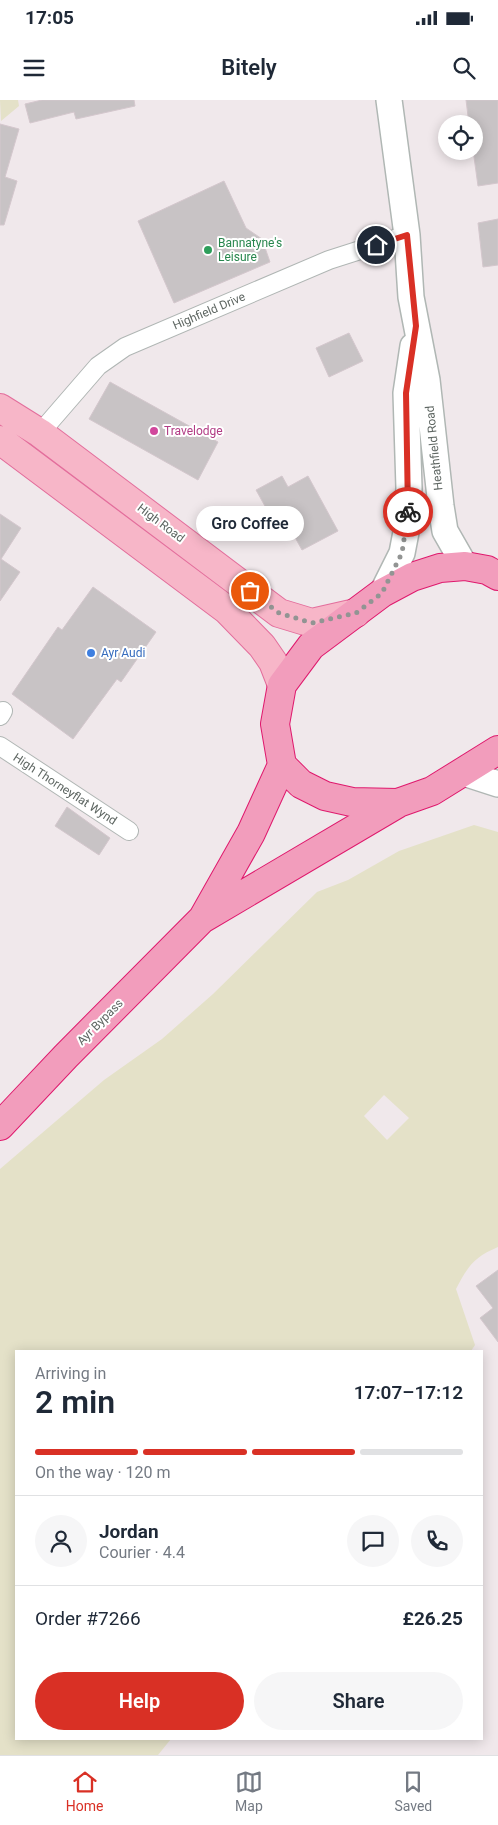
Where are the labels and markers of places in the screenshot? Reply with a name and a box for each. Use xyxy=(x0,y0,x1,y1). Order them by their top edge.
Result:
pin xyxy=(355,224,397,266)
place label: Bannatyne's Leisure xyxy=(218,236,282,264)
marker: Bannatyne's Leisure xyxy=(202,244,214,256)
place label: Travelodge xyxy=(164,424,223,438)
marker: Travelodge xyxy=(148,425,160,437)
callout: Gro Coffee xyxy=(196,506,304,541)
pin xyxy=(229,570,271,612)
place label: Ayr Audi xyxy=(101,646,145,660)
marker: Ayr Audi xyxy=(85,647,97,659)

